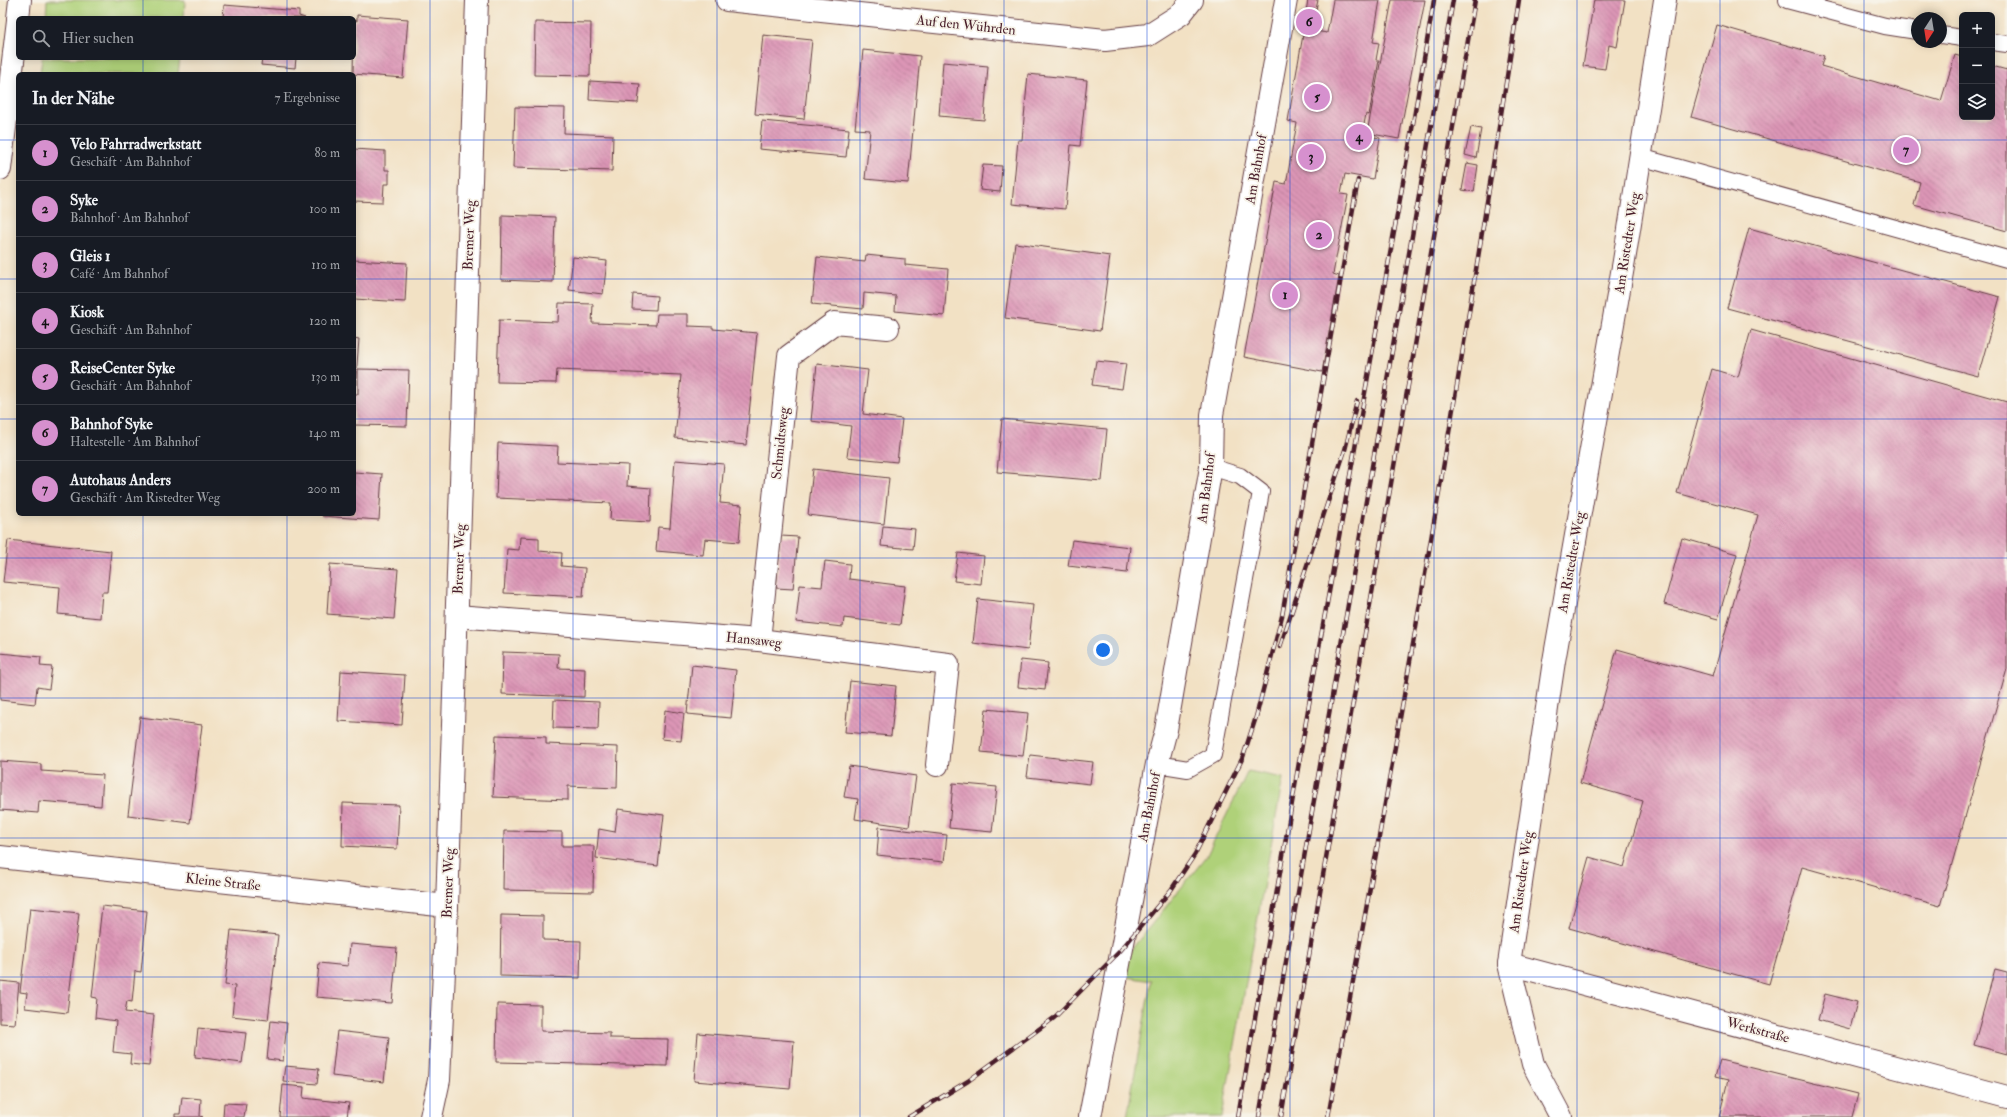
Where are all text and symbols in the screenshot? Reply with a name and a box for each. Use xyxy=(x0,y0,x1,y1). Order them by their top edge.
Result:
pin: 6 xyxy=(1296,7,1322,37)
street label: Auf den Wührden xyxy=(914,11,1017,39)
north arrow xyxy=(1911,12,1947,48)
map controls xyxy=(1959,12,1995,120)
button: + xyxy=(1959,12,1995,48)
search box xyxy=(16,16,356,60)
icon: search xyxy=(30,27,52,49)
text: Hier suchen xyxy=(62,29,134,48)
button: − xyxy=(1959,48,1995,84)
pin: 5 xyxy=(1304,82,1330,112)
button: layers xyxy=(1959,84,1995,120)
text: In der Nähe xyxy=(32,88,114,109)
text: 7 Ergebnisse xyxy=(274,90,340,106)
pin: 4 xyxy=(1346,122,1372,152)
street label: Am Bahnhof xyxy=(1241,130,1271,206)
text: Velo Fahrradwerkstatt xyxy=(70,135,201,154)
pin: 7 xyxy=(1893,135,1919,165)
pin: 3 xyxy=(1298,142,1324,172)
text: 1 xyxy=(43,145,47,161)
text: 80 m xyxy=(314,145,340,161)
text: Geschäft · Am Bahnhof xyxy=(70,154,190,170)
street label: Am Ristedter Weg xyxy=(1610,190,1644,296)
text: Syke xyxy=(70,191,98,210)
street label: Bremer Weg xyxy=(459,198,479,271)
text: 2 xyxy=(42,201,48,217)
text: 100 m xyxy=(309,201,340,217)
text: Bahnhof · Am Bahnhof xyxy=(70,210,188,226)
pin: 2 xyxy=(1306,220,1332,250)
text: Gleis 1 xyxy=(70,247,110,266)
text: 3 xyxy=(43,257,48,273)
text: 110 m xyxy=(311,257,340,273)
text: Café · Am Bahnhof xyxy=(70,266,168,282)
pin: 1 xyxy=(1272,280,1298,310)
text: Kiosk xyxy=(70,303,104,322)
text: 4 xyxy=(41,313,49,329)
text: 120 m xyxy=(309,313,340,329)
text: Geschäft · Am Bahnhof xyxy=(70,322,190,338)
text: ReiseCenter Syke xyxy=(70,359,175,378)
text: 5 xyxy=(42,369,48,385)
text: 130 m xyxy=(311,369,340,385)
text: Geschäft · Am Bahnhof xyxy=(70,378,190,394)
street label: Schmidtsweg xyxy=(768,405,792,480)
text: Bahnhof Syke xyxy=(70,415,153,434)
text: 6 xyxy=(42,425,48,441)
text: 140 m xyxy=(309,425,340,441)
text: Haltestelle · Am Bahnhof xyxy=(70,434,199,450)
street label: Am Bahnhof xyxy=(1193,449,1219,525)
text: Autohaus Anders xyxy=(70,471,171,490)
text: 7 xyxy=(42,481,48,497)
text: 200 m xyxy=(307,481,340,497)
text: Geschäft · Am Ristedter Weg xyxy=(70,490,220,506)
street label: Am Ristedter Weg xyxy=(1554,509,1588,615)
street label: Bremer Weg xyxy=(449,522,469,595)
street label: Hansaweg xyxy=(725,629,784,652)
your location xyxy=(1093,640,1113,660)
street label: Am Bahnhof xyxy=(1134,768,1165,844)
street label: Am Ristedter Weg xyxy=(1505,829,1537,935)
street label: Bremer Weg xyxy=(438,846,458,919)
street label: Kleine Straße xyxy=(185,870,262,894)
street label: Werkstraße xyxy=(1724,1013,1791,1047)

